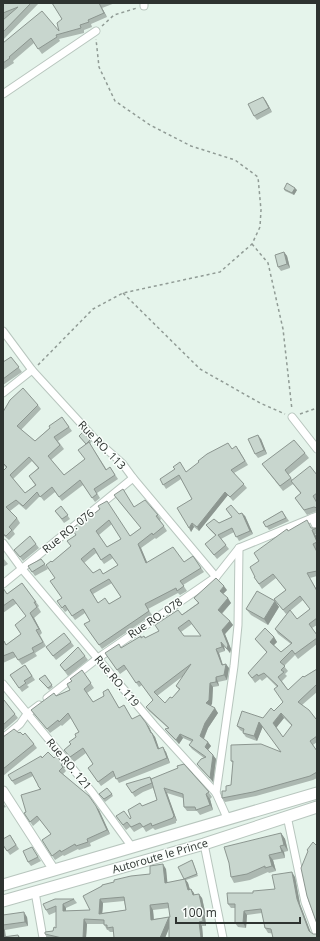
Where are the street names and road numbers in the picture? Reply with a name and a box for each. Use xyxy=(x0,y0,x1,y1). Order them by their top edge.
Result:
street label: Rue RO. 113 xyxy=(75,417,129,472)
street label: Rue RO. 076 xyxy=(39,505,97,556)
street label: Rue RO. 078 xyxy=(125,594,185,641)
street label: Rue RO. 119 xyxy=(92,652,143,709)
street label: Rue RO. 121 xyxy=(44,735,95,792)
street label: Autoroute le Prince xyxy=(110,835,209,876)

